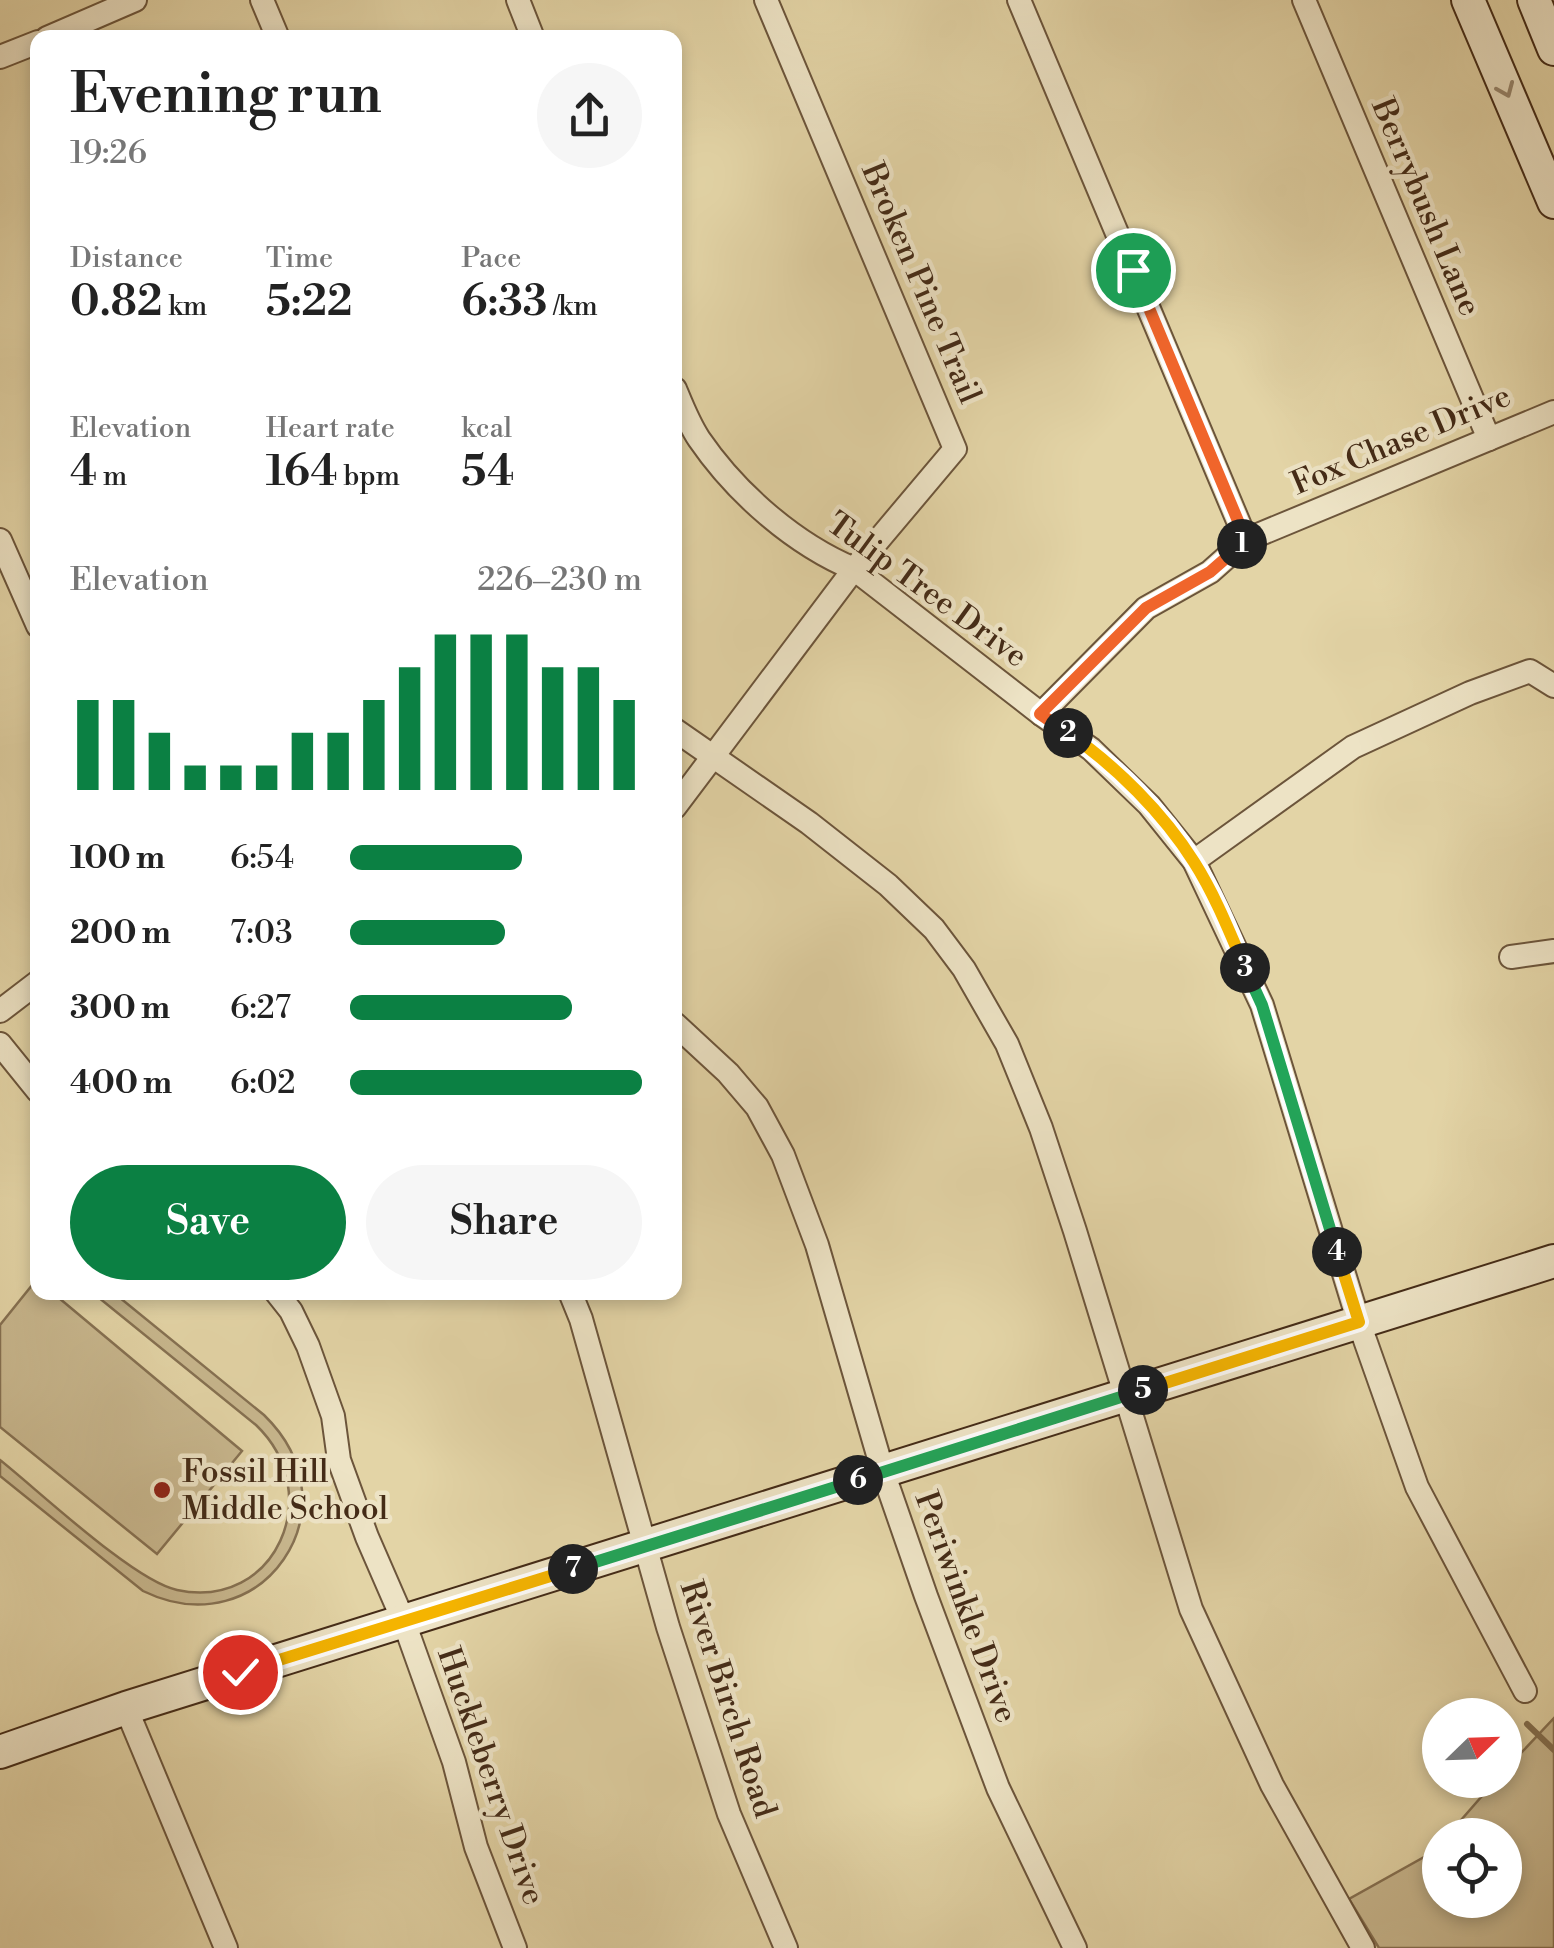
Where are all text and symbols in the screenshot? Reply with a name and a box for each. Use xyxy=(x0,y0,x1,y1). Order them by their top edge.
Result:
text: Evening run xyxy=(70,61,382,130)
button: share xyxy=(537,63,642,168)
one-way arrow xyxy=(1495,80,1515,98)
street label: Berrybush Lane xyxy=(1362,91,1490,322)
text: 19:26 xyxy=(70,133,147,173)
street label: Broken Pine Trail xyxy=(852,156,990,410)
pin xyxy=(1091,228,1176,313)
text: Distance xyxy=(70,241,183,276)
text: Time xyxy=(266,241,333,276)
text: Pace xyxy=(461,241,521,276)
icon: arrive xyxy=(1106,243,1161,298)
text: 0.82 xyxy=(70,276,162,329)
text: 5:22 xyxy=(266,276,353,329)
text: 6:33 xyxy=(461,276,547,329)
text: km xyxy=(162,289,207,324)
text: /km xyxy=(547,289,598,324)
street label: Fox Chase Drive xyxy=(1285,376,1517,504)
text: Elevation xyxy=(70,411,191,446)
text: Heart rate xyxy=(266,411,395,446)
text: kcal xyxy=(461,411,512,446)
text: 4 xyxy=(70,446,97,499)
text: 164 xyxy=(266,446,338,499)
text: 54 xyxy=(461,446,514,499)
text: m xyxy=(97,459,127,494)
text: bpm xyxy=(338,459,400,494)
street label: Tulip Tree Drive xyxy=(819,504,1035,676)
pin: 1 xyxy=(1217,519,1267,569)
text: 1 xyxy=(1235,526,1249,561)
text: Elevation xyxy=(70,560,209,600)
text: 226–230 m xyxy=(477,560,642,600)
pin: 2 xyxy=(1043,708,1093,758)
text: 2 xyxy=(1059,715,1077,750)
text: 100 m xyxy=(70,838,165,878)
text: 6:54 xyxy=(230,838,294,878)
text: 200 m xyxy=(70,913,171,953)
text: 7:03 xyxy=(230,913,293,953)
pin: 3 xyxy=(1220,943,1270,993)
text: 3 xyxy=(1237,950,1253,985)
text: 300 m xyxy=(70,988,170,1028)
text: 6:27 xyxy=(230,988,291,1028)
text: 400 m xyxy=(70,1063,172,1103)
text: 6:02 xyxy=(230,1063,296,1103)
button: Save xyxy=(70,1165,346,1280)
button: Share xyxy=(366,1165,642,1280)
pin: 4 xyxy=(1312,1227,1362,1277)
text: 4 xyxy=(1328,1234,1346,1269)
pin: 5 xyxy=(1118,1365,1168,1415)
text: 5 xyxy=(1134,1372,1152,1407)
place label: Fossil Hill Middle School xyxy=(182,1452,389,1529)
pin: 6 xyxy=(833,1455,883,1505)
text: 6 xyxy=(849,1462,867,1497)
marker: Fossil Hill Middle School xyxy=(151,1479,173,1501)
street label: Periwinkle Drive xyxy=(906,1486,1026,1728)
pin: 7 xyxy=(548,1544,598,1594)
text: 7 xyxy=(565,1551,581,1586)
street label: River Birch Road xyxy=(671,1575,785,1823)
pin xyxy=(198,1630,283,1715)
street label: Huckleberry Drive xyxy=(428,1642,554,1910)
icon: check xyxy=(213,1645,268,1700)
north arrow xyxy=(1422,1698,1522,1798)
map controls xyxy=(1422,1698,1522,1918)
button: locate xyxy=(1422,1818,1522,1918)

